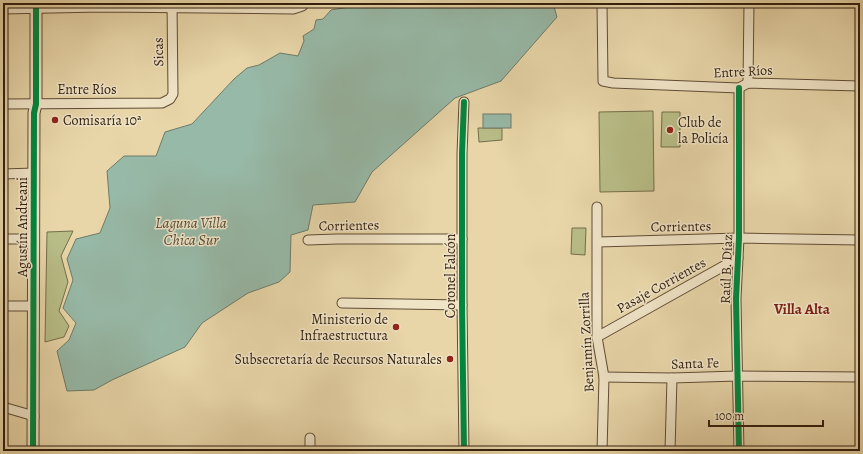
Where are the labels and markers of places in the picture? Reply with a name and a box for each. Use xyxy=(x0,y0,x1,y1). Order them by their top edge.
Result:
place label: Comisaría 10ª xyxy=(63,111,142,130)
place label: Club de la Policía xyxy=(678,113,729,148)
marker: Comisaría 10ª xyxy=(50,115,60,125)
marker: Club de la Policía xyxy=(665,125,675,135)
place label: Ministerio de Infraestructura xyxy=(300,310,388,345)
marker: Ministerio de Infraestructura xyxy=(391,322,401,332)
place label: Subsecretaría de Recursos Naturales xyxy=(234,350,442,369)
marker: Subsecretaría de Recursos Naturales xyxy=(445,354,455,364)

